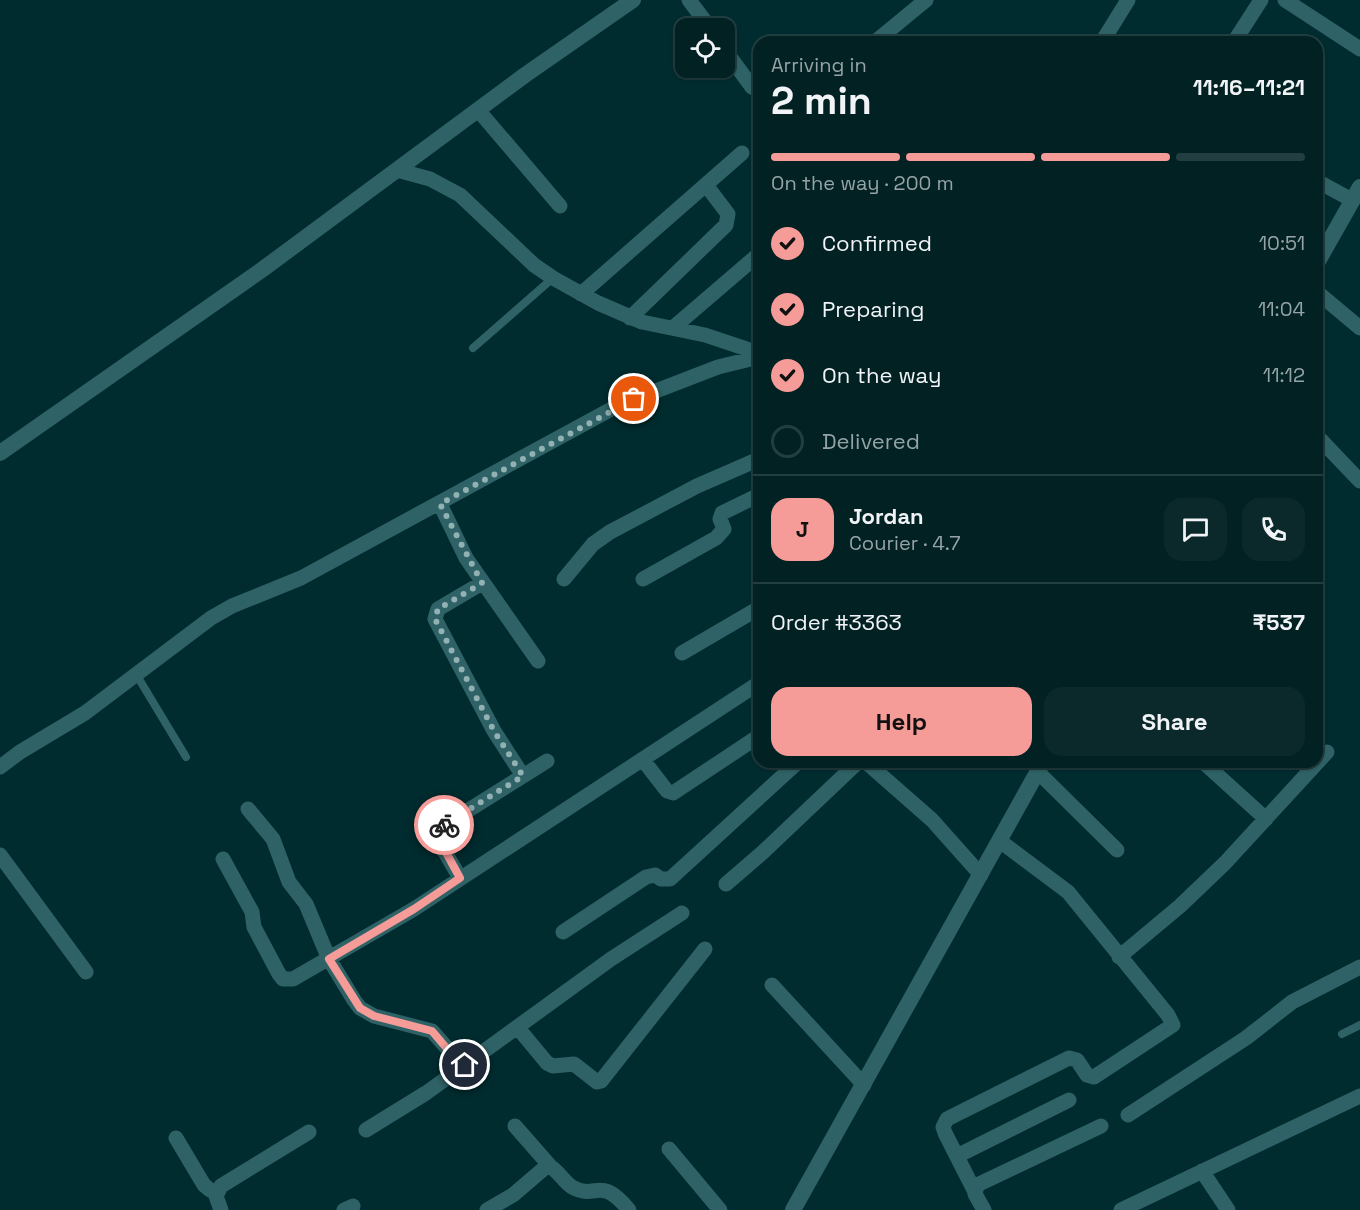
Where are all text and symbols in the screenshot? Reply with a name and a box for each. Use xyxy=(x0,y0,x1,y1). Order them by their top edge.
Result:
map controls xyxy=(675,18,735,78)
button: locate xyxy=(675,18,735,78)
text: Arriving in xyxy=(771,52,867,78)
text: 11:16–11:21 xyxy=(1193,73,1305,101)
text: 2 min xyxy=(771,76,872,125)
text: On the way · 200 m xyxy=(771,170,954,196)
icon: check xyxy=(771,227,804,260)
text: Confirmed xyxy=(822,229,932,257)
text: 10:51 xyxy=(1259,230,1305,256)
icon: check xyxy=(771,293,804,326)
text: Preparing xyxy=(822,295,924,323)
text: 11:04 xyxy=(1258,296,1305,322)
icon: check xyxy=(771,359,804,392)
text: On the way xyxy=(822,361,941,389)
text: 11:12 xyxy=(1263,362,1305,388)
pin xyxy=(608,373,659,424)
icon: bag xyxy=(617,382,650,415)
text: Delivered xyxy=(822,427,920,455)
button: chat xyxy=(1164,498,1227,561)
button: phone xyxy=(1242,498,1305,561)
text: Jordan xyxy=(849,502,924,530)
text: J xyxy=(796,515,809,543)
text: Courier · 4.7 xyxy=(849,530,960,556)
text: Order #3363 xyxy=(771,608,902,636)
text: ₹537 xyxy=(1253,608,1305,636)
button: Help xyxy=(771,687,1032,756)
button: Share xyxy=(1044,687,1305,756)
courier xyxy=(414,795,474,855)
icon: bike xyxy=(428,809,461,842)
pin xyxy=(439,1039,490,1090)
icon: home xyxy=(448,1048,481,1081)

